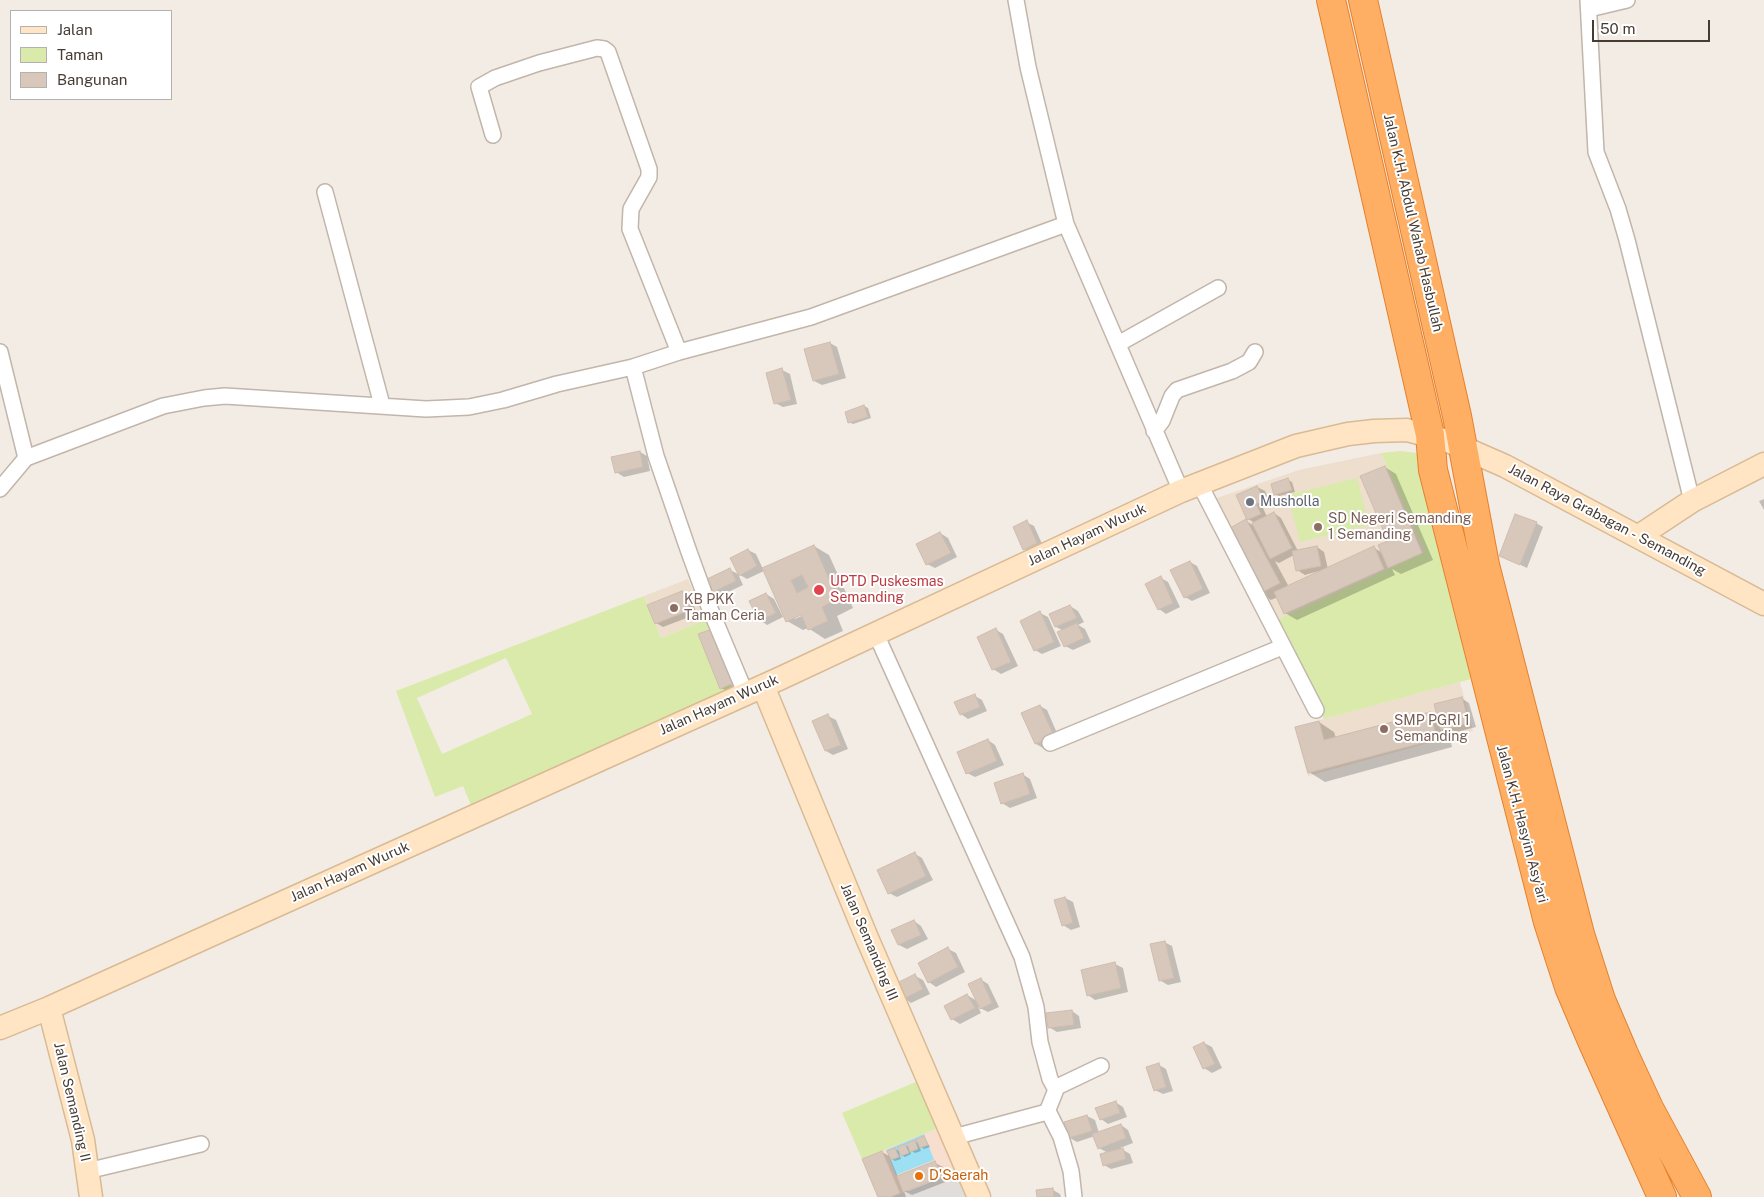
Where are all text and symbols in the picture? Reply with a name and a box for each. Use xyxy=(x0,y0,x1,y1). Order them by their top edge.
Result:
legend xyxy=(10,10,172,100)
scale bar xyxy=(1594,10,1712,42)
text: 50 m xyxy=(1600,20,1635,37)
text: Jalan xyxy=(57,21,93,38)
text: Taman xyxy=(57,46,103,63)
text: Bangunan xyxy=(57,71,128,88)
street label: Jalan K.H. Abdul Wahab Hasbullah xyxy=(1380,112,1446,334)
street label: Jalan Raya Grabagan - Semanding xyxy=(1505,461,1709,579)
place label: Musholla xyxy=(1260,494,1320,510)
marker: Musholla xyxy=(1244,496,1256,508)
street label: Jalan Hayam Wuruk xyxy=(1025,500,1149,570)
place label: SD Negeri Semanding 1 Semanding xyxy=(1328,511,1472,544)
marker: SD Negeri Semanding 1 Semanding xyxy=(1312,521,1324,533)
place label: UPTD Puskesmas Semanding xyxy=(830,574,944,606)
marker: UPTD Puskesmas Semanding xyxy=(812,583,826,597)
place label: KB PKK Taman Ceria xyxy=(684,592,765,624)
marker: KB PKK Taman Ceria xyxy=(668,602,680,614)
street label: Jalan Hayam Wuruk xyxy=(657,671,781,739)
place label: SMP PGRI 1 Semanding xyxy=(1394,713,1470,746)
marker: SMP PGRI 1 Semanding xyxy=(1378,723,1390,735)
street label: Jalan K.H. Hasyim Asy'ari xyxy=(1493,743,1551,905)
street label: Jalan Hayam Wuruk xyxy=(288,838,412,906)
street label: Jalan Semanding III xyxy=(837,881,901,1003)
street label: Jalan Semanding II xyxy=(50,1041,94,1163)
place label: D'Saerah xyxy=(929,1168,988,1184)
marker: D'Saerah xyxy=(913,1170,925,1182)

